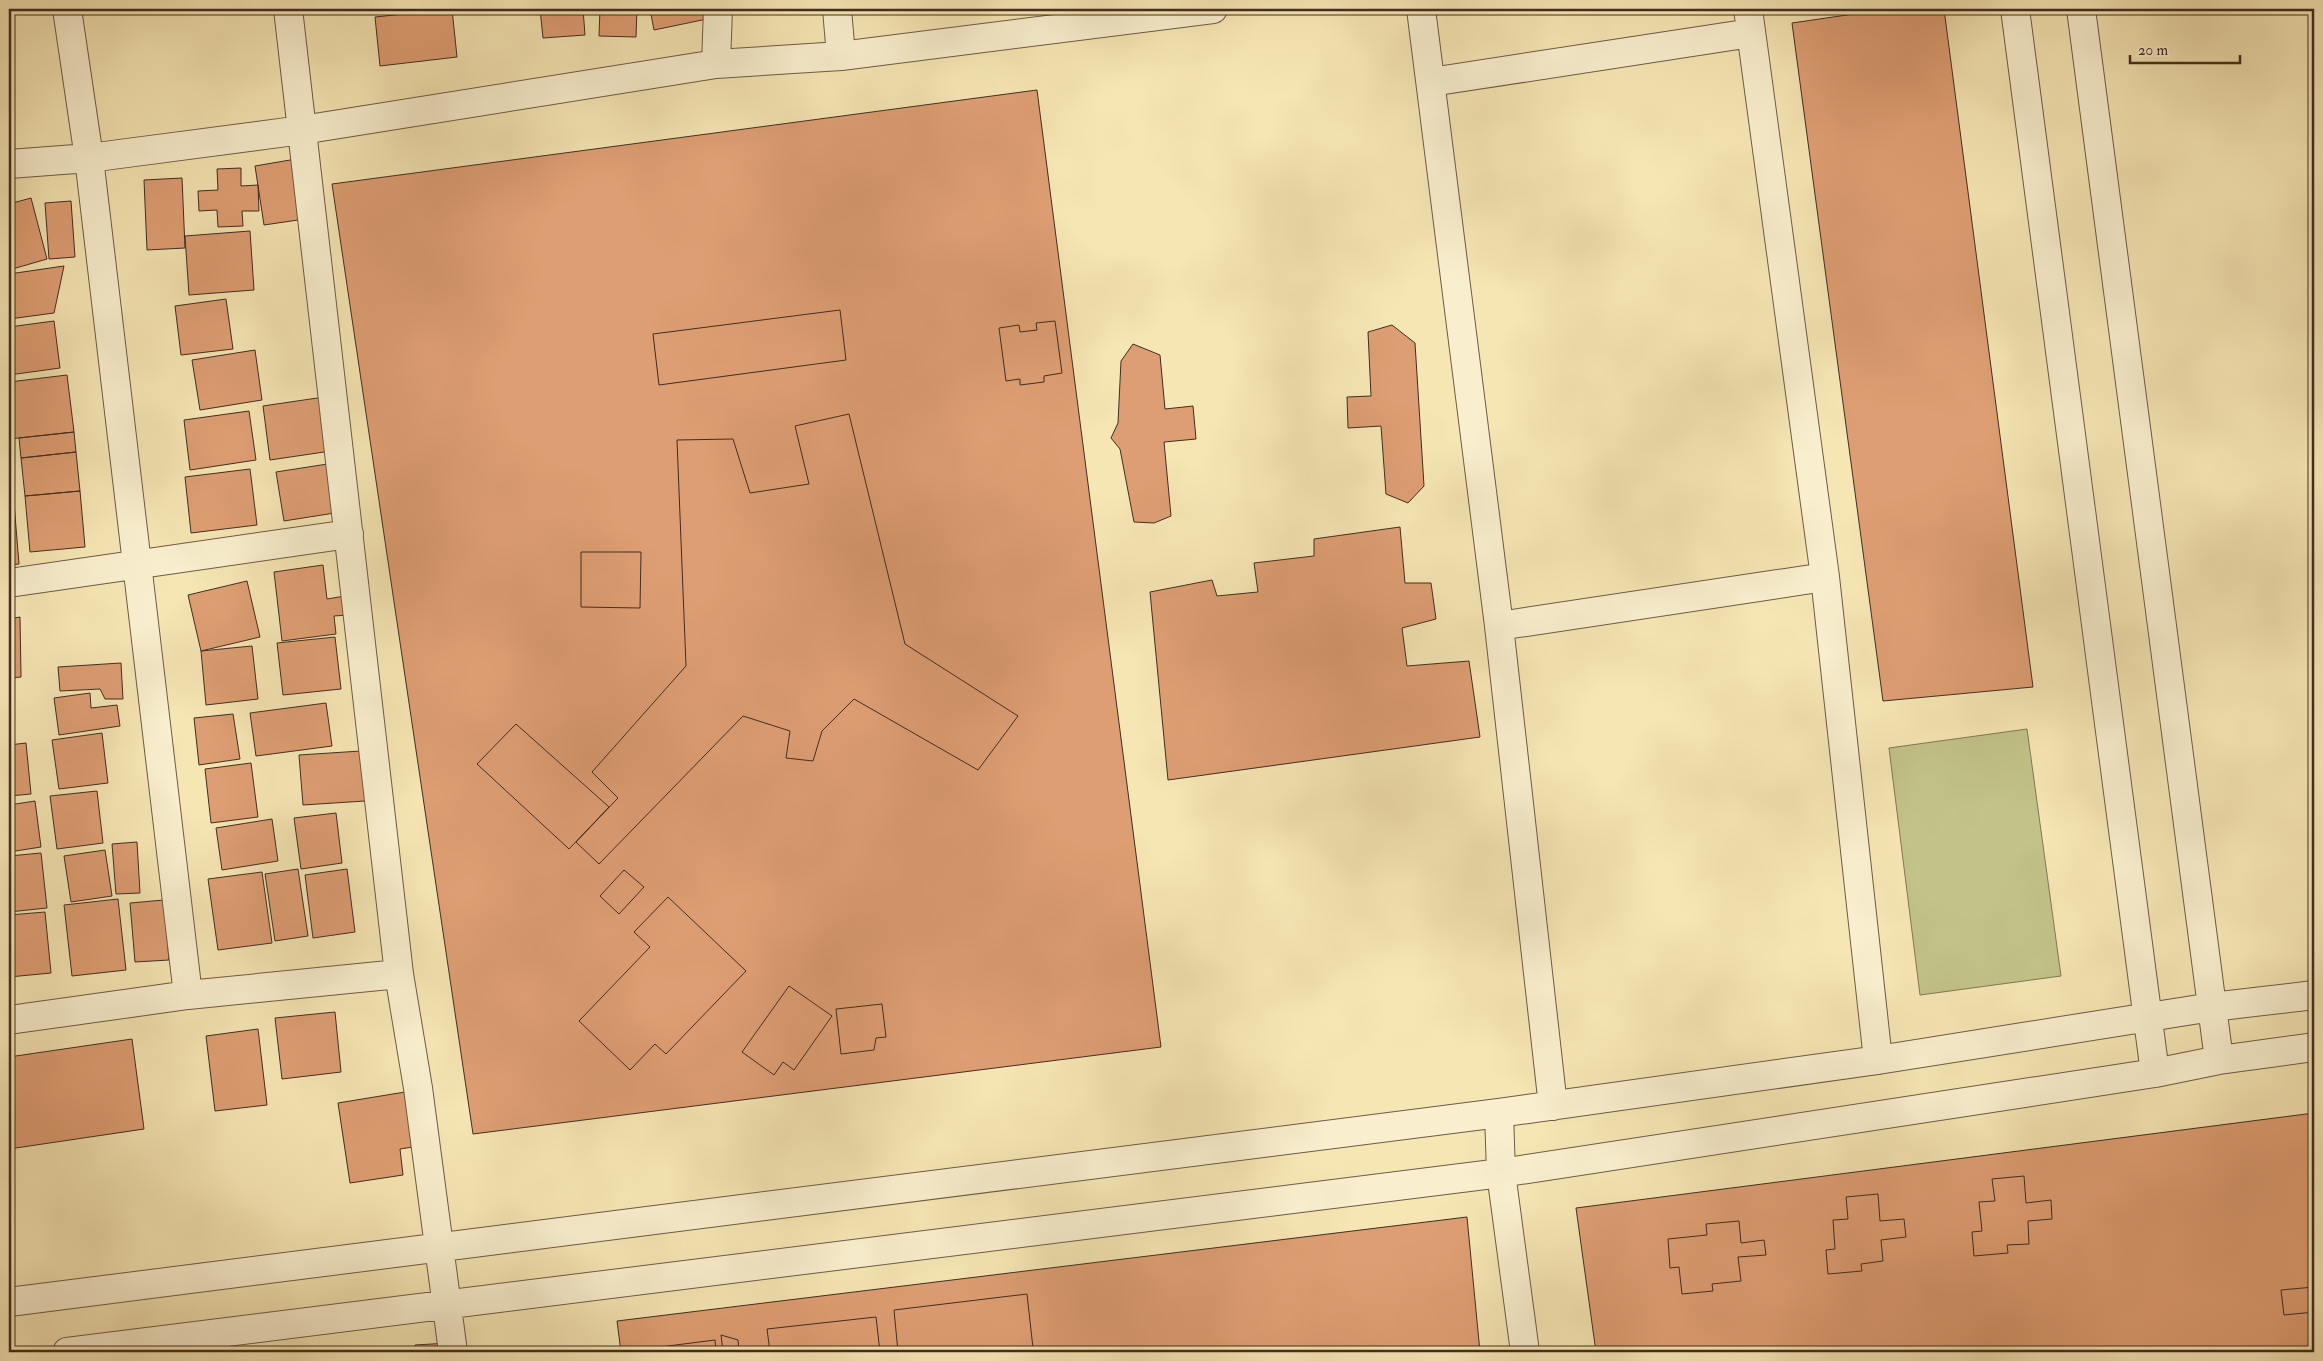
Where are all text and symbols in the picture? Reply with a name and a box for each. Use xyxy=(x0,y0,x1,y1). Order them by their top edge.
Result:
scale bar xyxy=(2130,32,2240,64)
text: 20 m xyxy=(2138,41,2168,60)

